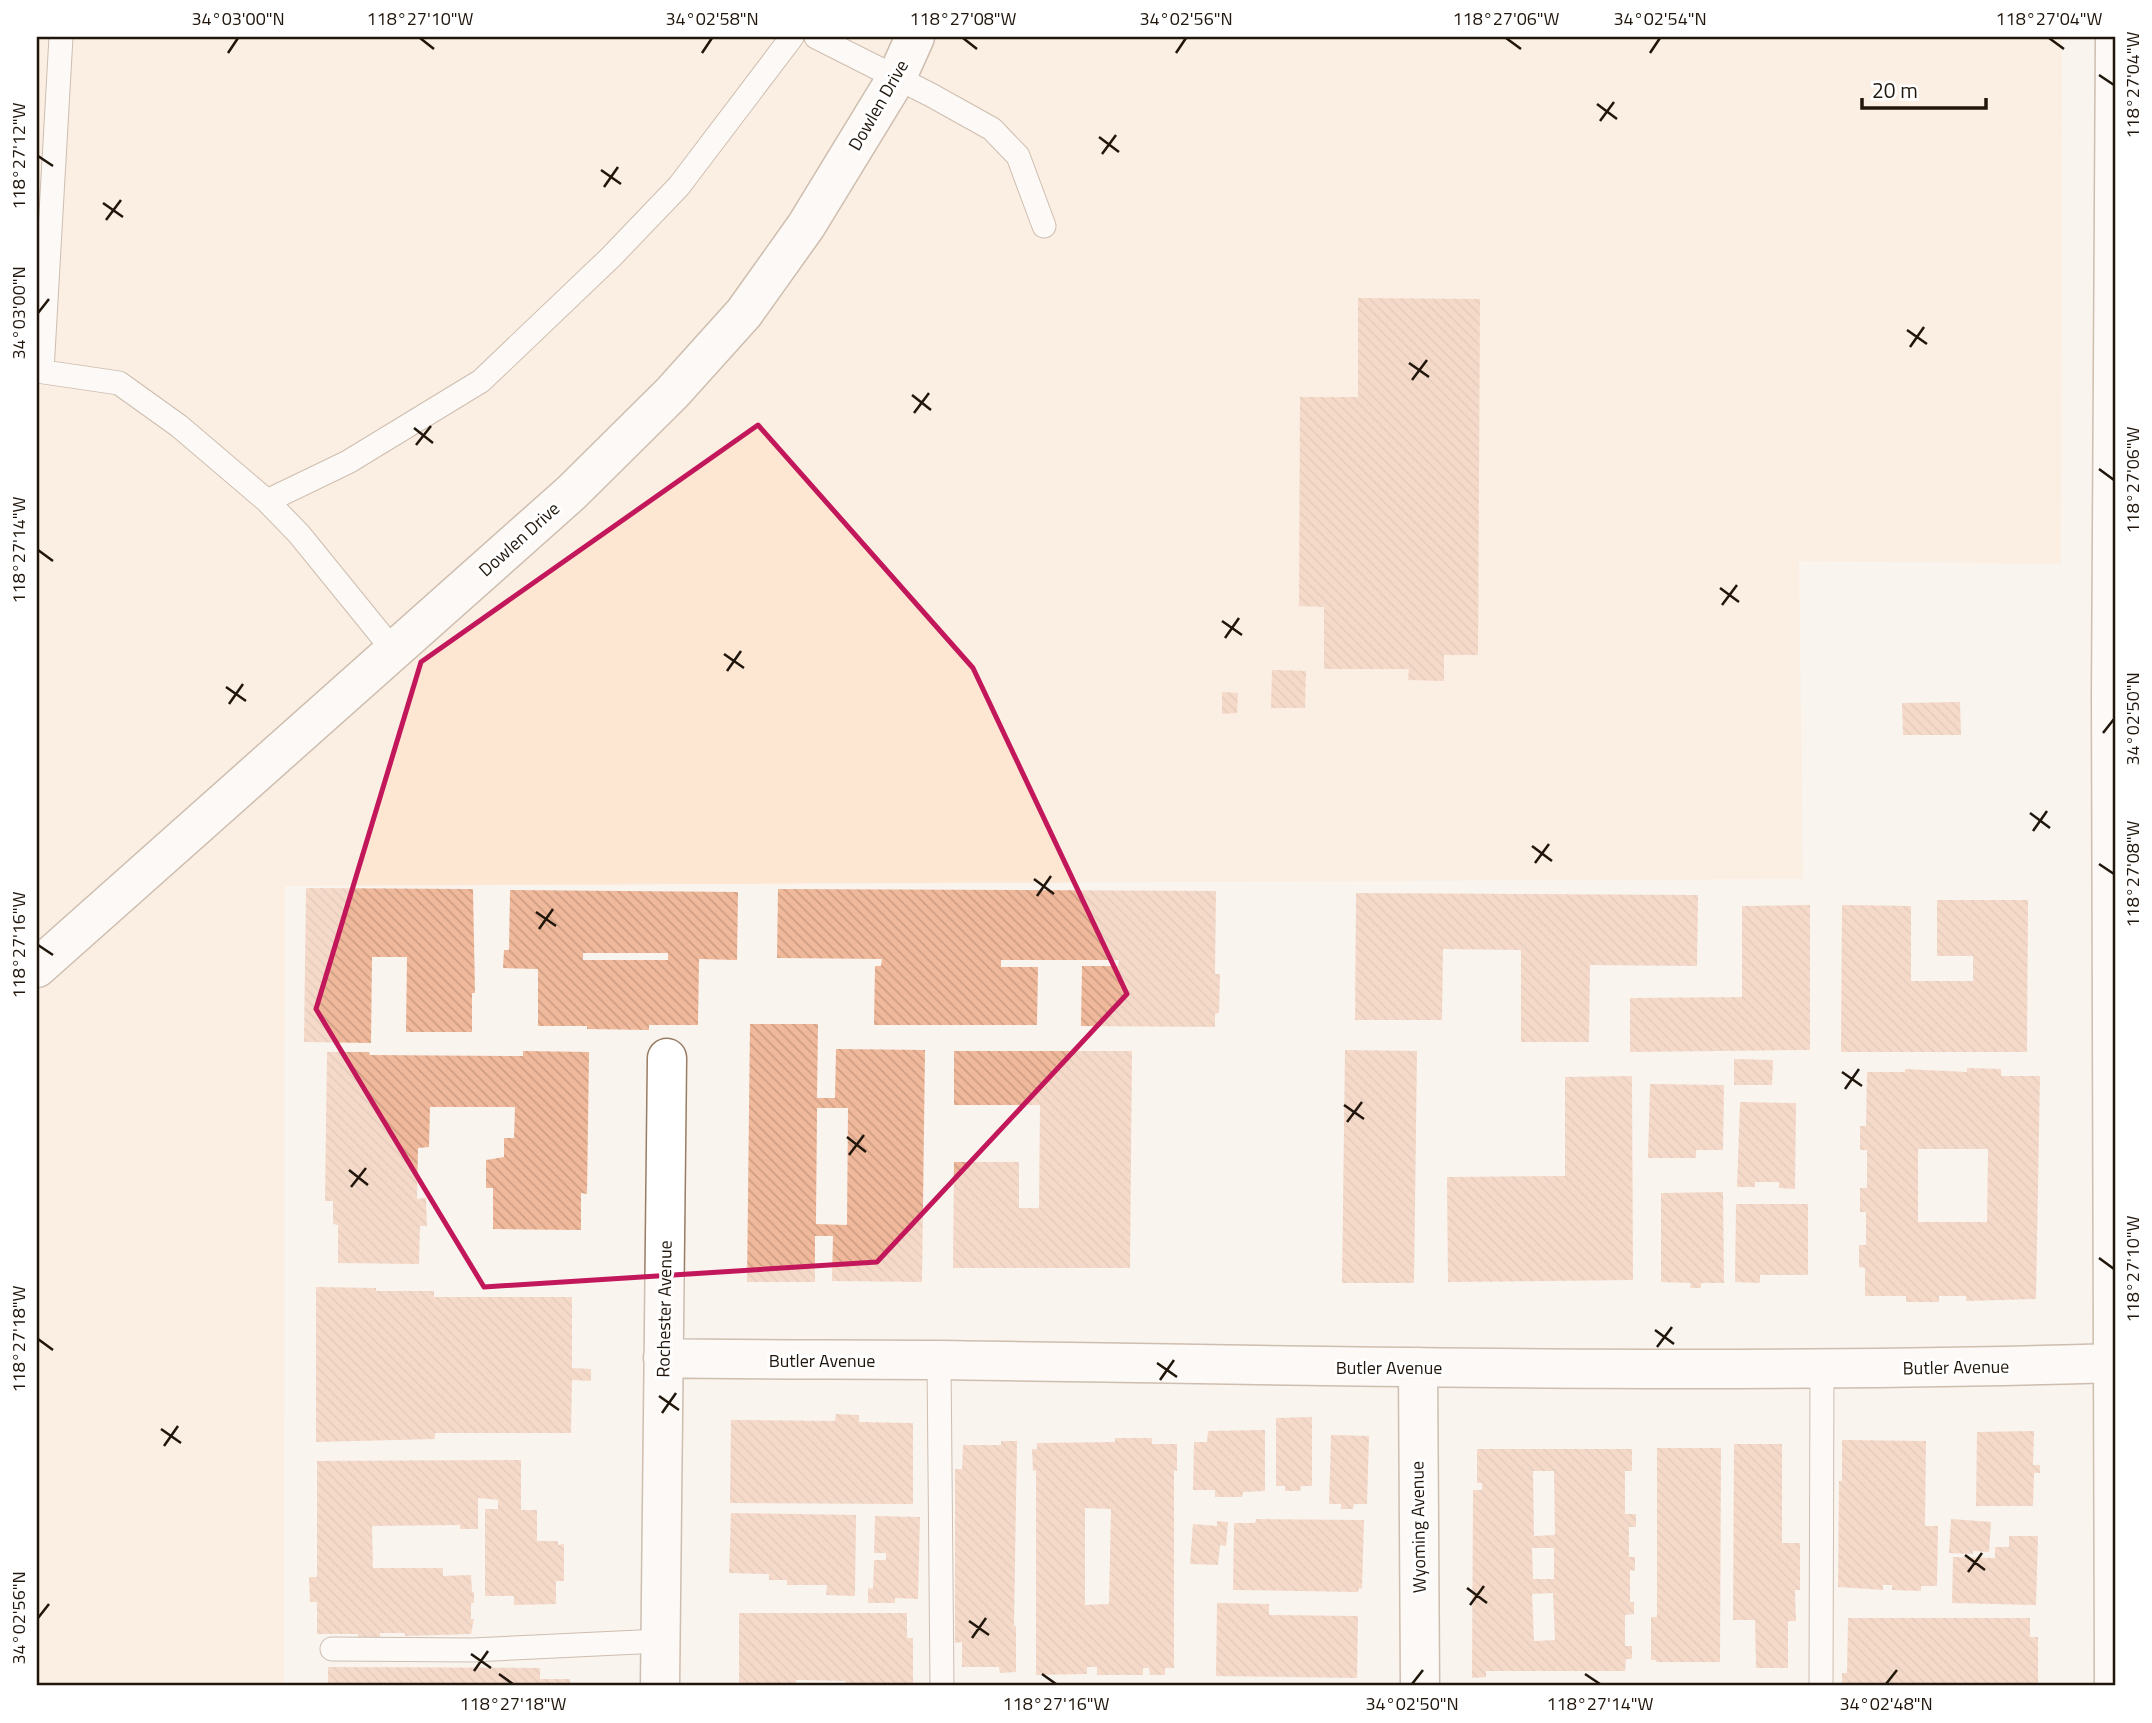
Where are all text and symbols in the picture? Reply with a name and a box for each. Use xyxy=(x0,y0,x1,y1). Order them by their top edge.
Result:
text: 34°03'00"N xyxy=(191,5,285,32)
text: 118°27'10"W xyxy=(366,5,474,32)
text: 34°02'58"N xyxy=(665,5,759,32)
text: 118°27'08"W xyxy=(909,5,1017,32)
text: 34°02'56"N xyxy=(1139,5,1233,32)
text: 118°27'06"W xyxy=(1452,5,1560,32)
text: 34°02'54"N xyxy=(1613,5,1707,32)
text: 118°27'04"W xyxy=(1995,5,2103,32)
text: 118°27'04"W xyxy=(2119,31,2146,139)
street label: Dowlen Drive xyxy=(841,55,915,155)
scale bar xyxy=(1862,66,1986,110)
text: 20 m xyxy=(1872,74,1918,106)
text: 118°27'12"W xyxy=(5,102,32,210)
text: 34°03'00"N xyxy=(5,266,32,360)
text: 118°27'06"W xyxy=(2119,426,2146,534)
street label: Dowlen Drive xyxy=(472,495,566,583)
text: 118°27'14"W xyxy=(5,496,32,604)
text: 34°02'50"N xyxy=(2119,672,2146,766)
text: 118°27'08"W xyxy=(2119,820,2146,928)
text: 118°27'16"W xyxy=(5,891,32,999)
text: 118°27'10"W xyxy=(2119,1215,2146,1323)
street label: Rochester Avenue xyxy=(649,1240,679,1378)
text: 118°27'18"W xyxy=(5,1285,32,1393)
street label: Butler Avenue xyxy=(769,1347,875,1374)
street label: Butler Avenue xyxy=(1902,1353,2010,1381)
street label: Butler Avenue xyxy=(1336,1354,1442,1381)
street label: Wyoming Avenue xyxy=(1403,1461,1433,1593)
text: 34°02'56"N xyxy=(5,1571,32,1665)
text: 118°27'18"W xyxy=(459,1690,567,1717)
text: 118°27'16"W xyxy=(1002,1690,1110,1717)
text: 34°02'50"N xyxy=(1365,1690,1459,1717)
text: 118°27'14"W xyxy=(1546,1690,1654,1717)
text: 34°02'48"N xyxy=(1839,1690,1933,1717)

